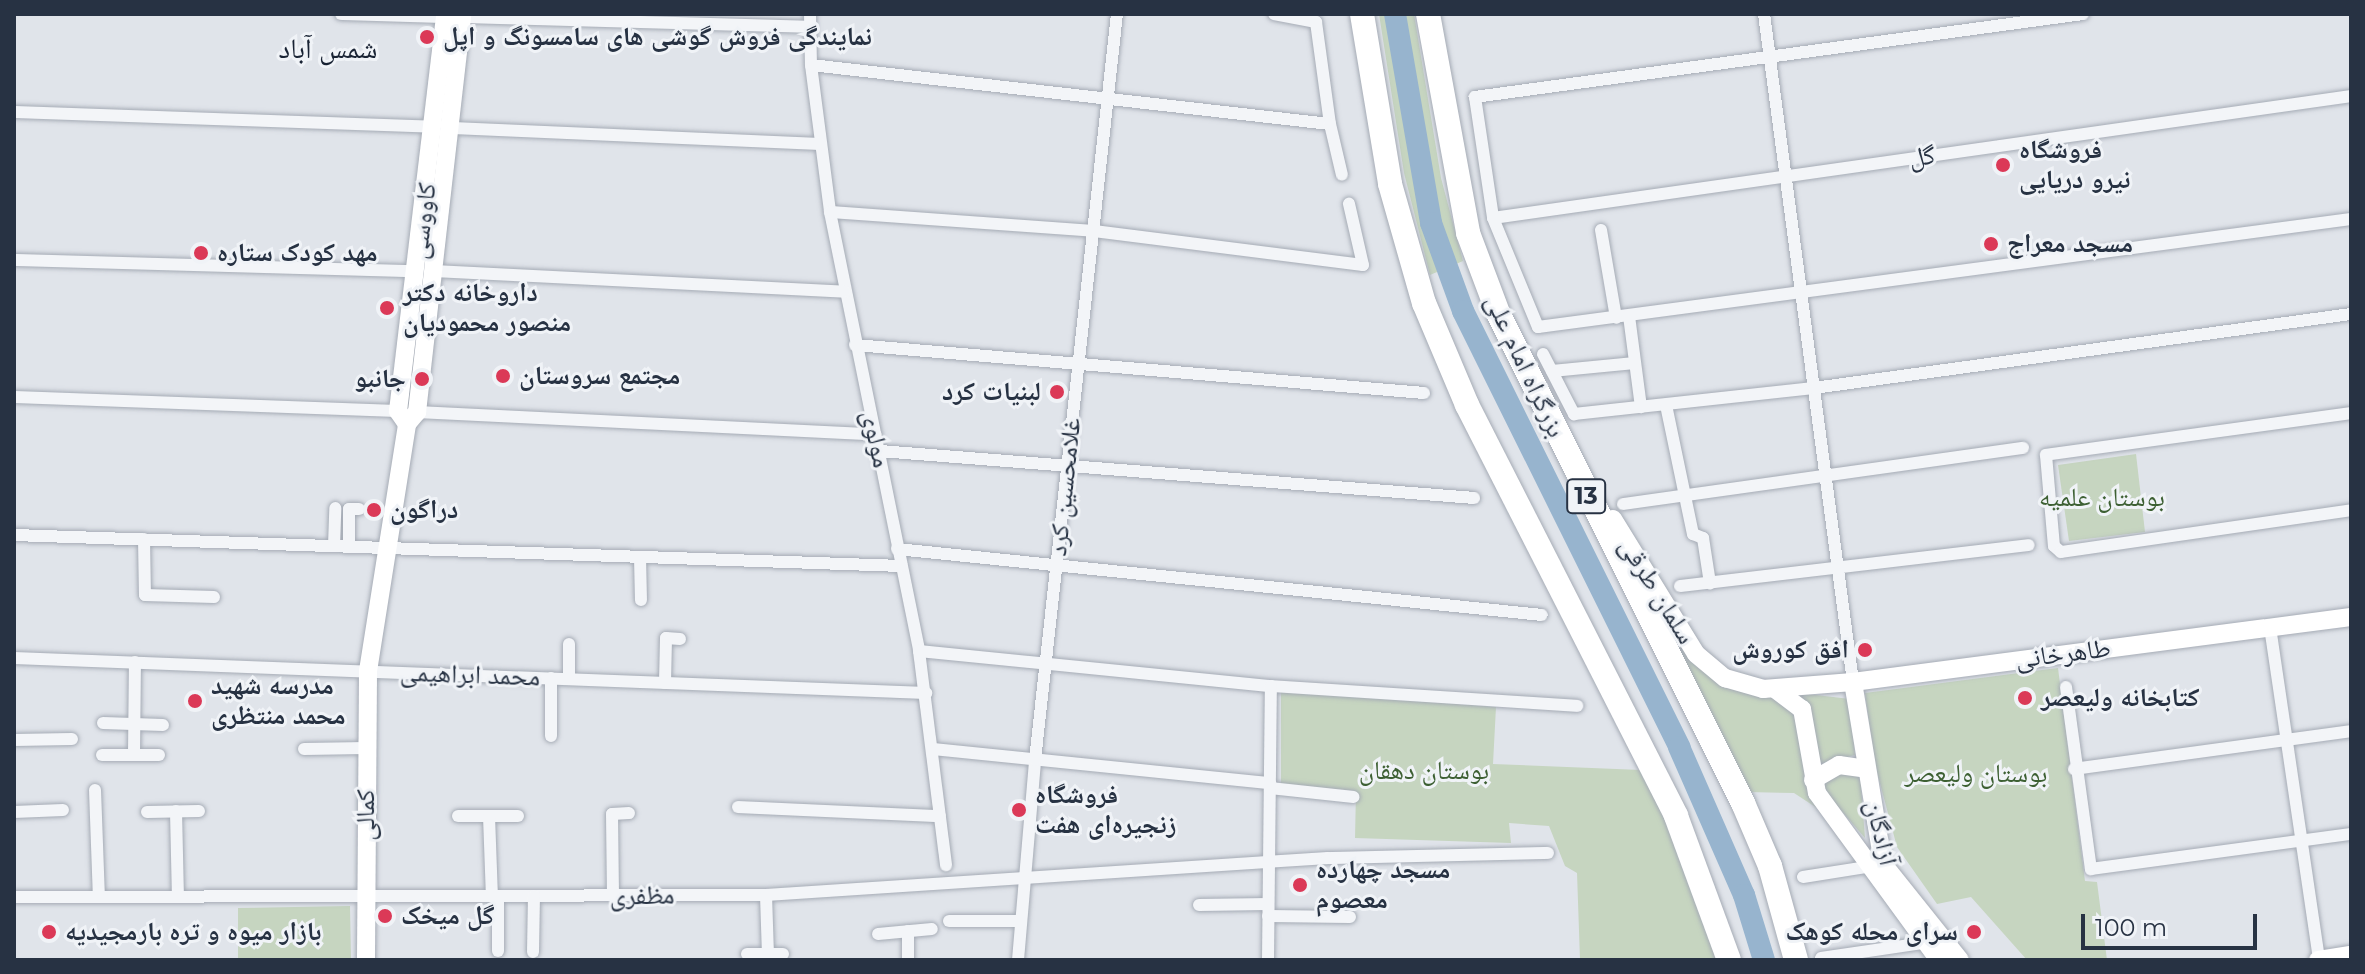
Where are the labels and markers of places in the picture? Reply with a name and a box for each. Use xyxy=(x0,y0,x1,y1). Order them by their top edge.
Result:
place label: نمایندگی فروش گوشی های سامسونگ و اپل xyxy=(443,21,872,53)
marker: نمایندگی فروش گوشی های سامسونگ و اپل xyxy=(418,28,436,46)
place label: فروشگاه نیرو دریایی xyxy=(2019,134,2130,196)
marker: فروشگاه نیرو دریایی xyxy=(1994,156,2012,174)
place label: مسجد معراج xyxy=(2007,228,2133,260)
marker: مسجد معراج xyxy=(1982,235,2000,253)
place label: مهد کودک ستاره xyxy=(217,237,378,269)
marker: مهد کودک ستاره xyxy=(192,244,210,262)
place label: داروخانه دکتر منصور محمودیان xyxy=(403,277,571,338)
marker: داروخانه دکتر منصور محمودیان xyxy=(378,299,396,317)
place label: مجتمع سروستان xyxy=(519,360,680,392)
place label: جانبو xyxy=(354,363,406,395)
marker: مجتمع سروستان xyxy=(494,367,512,385)
marker: جانبو xyxy=(413,370,431,388)
place label: لبنیات کرد xyxy=(942,376,1041,408)
marker: لبنیات کرد xyxy=(1048,383,1066,401)
place label: دراگون xyxy=(390,494,458,526)
marker: دراگون xyxy=(365,501,383,519)
place label: افق کوروش xyxy=(1732,634,1849,666)
marker: افق کوروش xyxy=(1856,641,1874,659)
place label: مدرسه شهید محمد منتظری xyxy=(211,670,345,732)
place label: کتابخانه ولیعصر xyxy=(2041,682,2200,714)
marker: کتابخانه ولیعصر xyxy=(2016,689,2034,707)
marker: مدرسه شهید محمد منتظری xyxy=(186,692,204,710)
place label: فروشگاه زنجیره‌ای هفت xyxy=(1035,779,1176,840)
marker: فروشگاه زنجیره‌ای هفت xyxy=(1010,801,1028,819)
place label: مسجد چهارده معصوم xyxy=(1316,854,1450,916)
marker: مسجد چهارده معصوم xyxy=(1291,876,1309,894)
place label: گل میخک xyxy=(401,900,495,932)
marker: گل میخک xyxy=(376,907,394,925)
place label: بازار میوه و تره بارمجیدیه xyxy=(65,916,321,948)
place label: سرای محله کوهک xyxy=(1785,916,1958,948)
marker: بازار میوه و تره بارمجیدیه xyxy=(40,923,58,941)
marker: سرای محله کوهک xyxy=(1965,923,1983,941)

